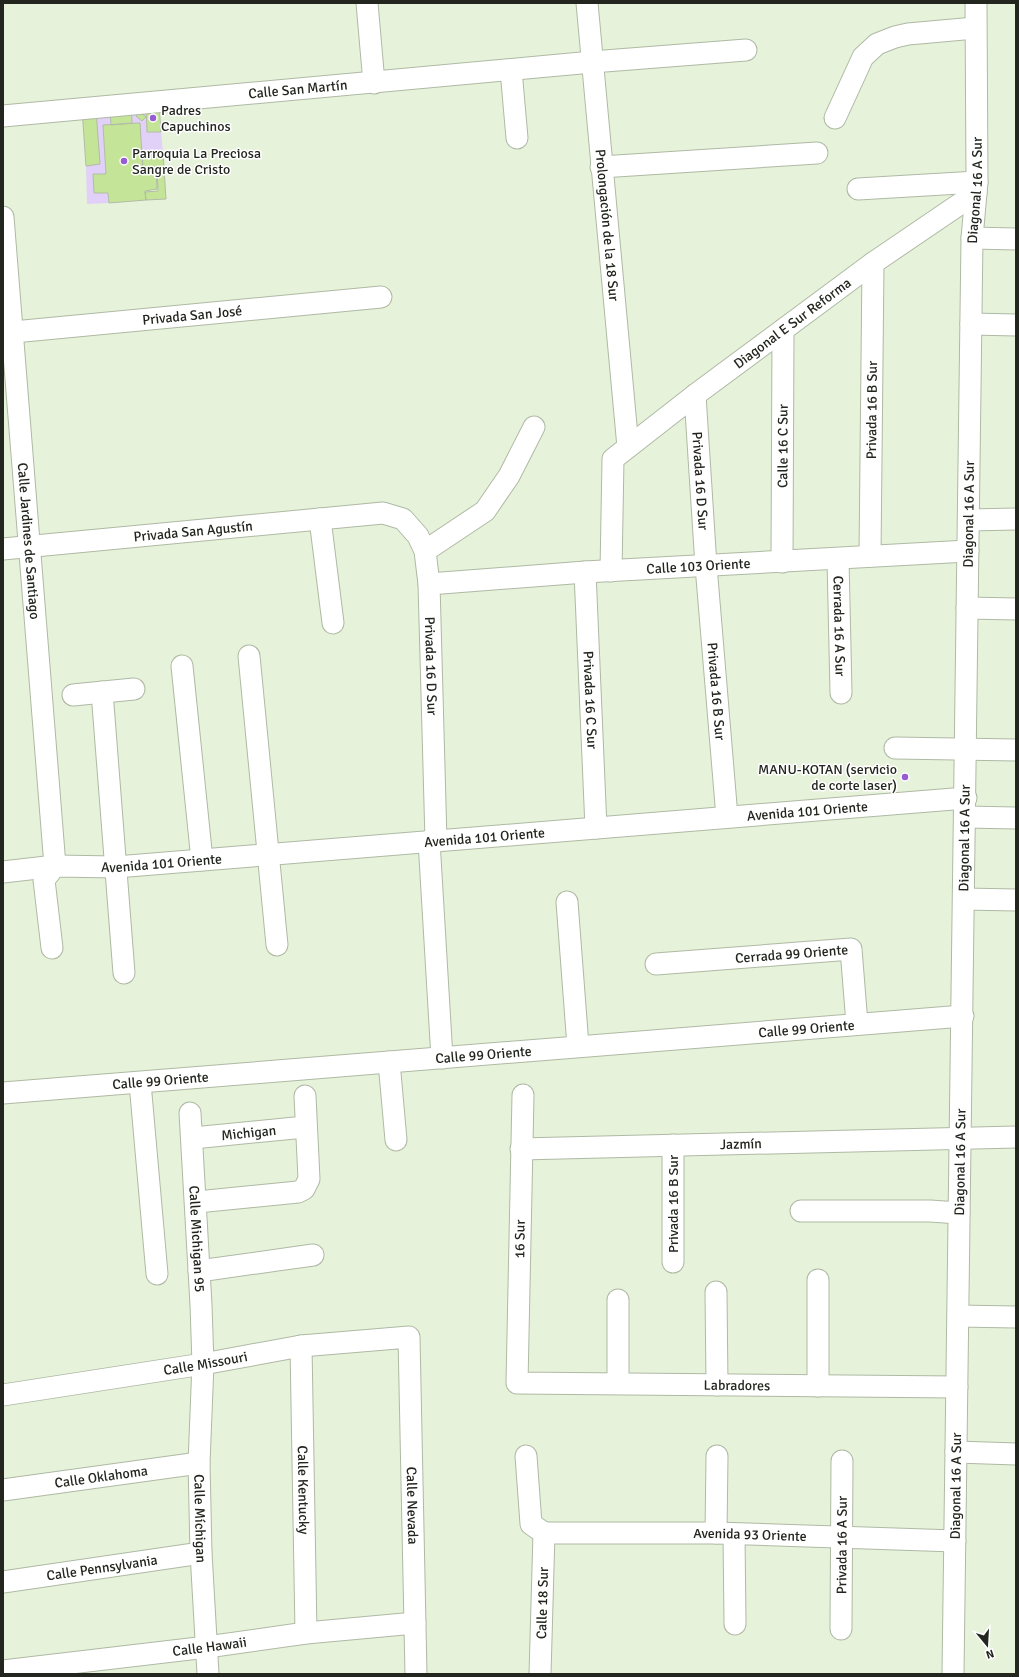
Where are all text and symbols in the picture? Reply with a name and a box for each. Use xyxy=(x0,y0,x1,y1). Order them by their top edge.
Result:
street label: Calle San Martín xyxy=(247,76,348,102)
place label: Padres Capuchinos xyxy=(161,102,231,135)
marker: Padres Capuchinos xyxy=(148,113,158,123)
street label: Diagonal 16 A Sur xyxy=(963,136,986,244)
place label: Parroquia La Preciosa Sangre de Cristo xyxy=(132,145,261,178)
street label: Prolongación de la 18 Sur xyxy=(592,148,623,303)
marker: Parroquia La Preciosa Sangre de Cristo xyxy=(119,156,129,166)
street label: Diagonal E Sur Reforma xyxy=(730,274,854,372)
street label: Privada San José xyxy=(141,302,243,328)
street label: Privada 16 B Sur xyxy=(862,360,881,459)
street label: Calle 16 C Sur xyxy=(774,403,791,488)
street label: Privada 16 D Sur xyxy=(689,431,712,532)
street label: Diagonal 16 A Sur xyxy=(959,460,978,568)
street label: Calle Jardines de Santiago xyxy=(14,462,44,620)
street label: Privada San Agustín xyxy=(133,517,253,545)
street label: Calle 103 Oriente xyxy=(646,554,751,577)
street label: Cerrada 16 A Sur xyxy=(830,575,849,677)
street label: Privada 16 D Sur xyxy=(421,616,441,716)
street label: Privada 16 B Sur xyxy=(704,642,729,742)
street label: Privada 16 C Sur xyxy=(580,650,601,750)
place label: MANU-KOTAN (servicio de corte laser) xyxy=(758,761,897,794)
marker: MANU-KOTAN (servicio de corte laser) xyxy=(900,772,910,782)
street label: Diagonal 16 A Sur xyxy=(955,784,973,892)
street label: Avenida 101 Oriente xyxy=(746,797,868,824)
street label: Avenida 101 Oriente xyxy=(423,824,546,850)
street label: Avenida 101 Oriente xyxy=(101,850,223,876)
street label: Cerrada 99 Oriente xyxy=(734,941,849,966)
street label: Calle 99 Oriente xyxy=(758,1016,855,1041)
street label: Calle 99 Oriente xyxy=(435,1042,532,1067)
street label: Calle 99 Oriente xyxy=(112,1068,209,1093)
street label: Diagonal 16 A Sur xyxy=(951,1108,969,1216)
street label: Michigan xyxy=(220,1121,277,1144)
street label: Jazmín xyxy=(720,1135,762,1153)
street label: Privada 16 B Sur xyxy=(665,1154,682,1253)
street label: Calle Michigan 95 xyxy=(186,1185,209,1293)
street label: 16 Sur xyxy=(511,1219,529,1259)
street label: Calle Missouri xyxy=(162,1347,249,1379)
street label: Labradores xyxy=(704,1376,770,1394)
street label: Diagonal 16 A Sur xyxy=(946,1432,965,1540)
street label: Calle Kentucky xyxy=(294,1445,313,1535)
street label: Calle Oklahoma xyxy=(53,1462,149,1491)
street label: Calle Nevada xyxy=(403,1466,422,1545)
street label: Calle Míchigan xyxy=(191,1474,210,1563)
street label: Privada 16 A Sur xyxy=(833,1495,850,1594)
street label: Avenida 93 Oriente xyxy=(693,1524,807,1545)
street label: Calle Pennsylvania xyxy=(45,1551,159,1584)
street label: Calle 18 Sur xyxy=(532,1566,552,1639)
north arrow xyxy=(967,1625,1007,1665)
street label: Calle Hawaii xyxy=(172,1633,248,1659)
text: N xyxy=(984,1647,996,1661)

